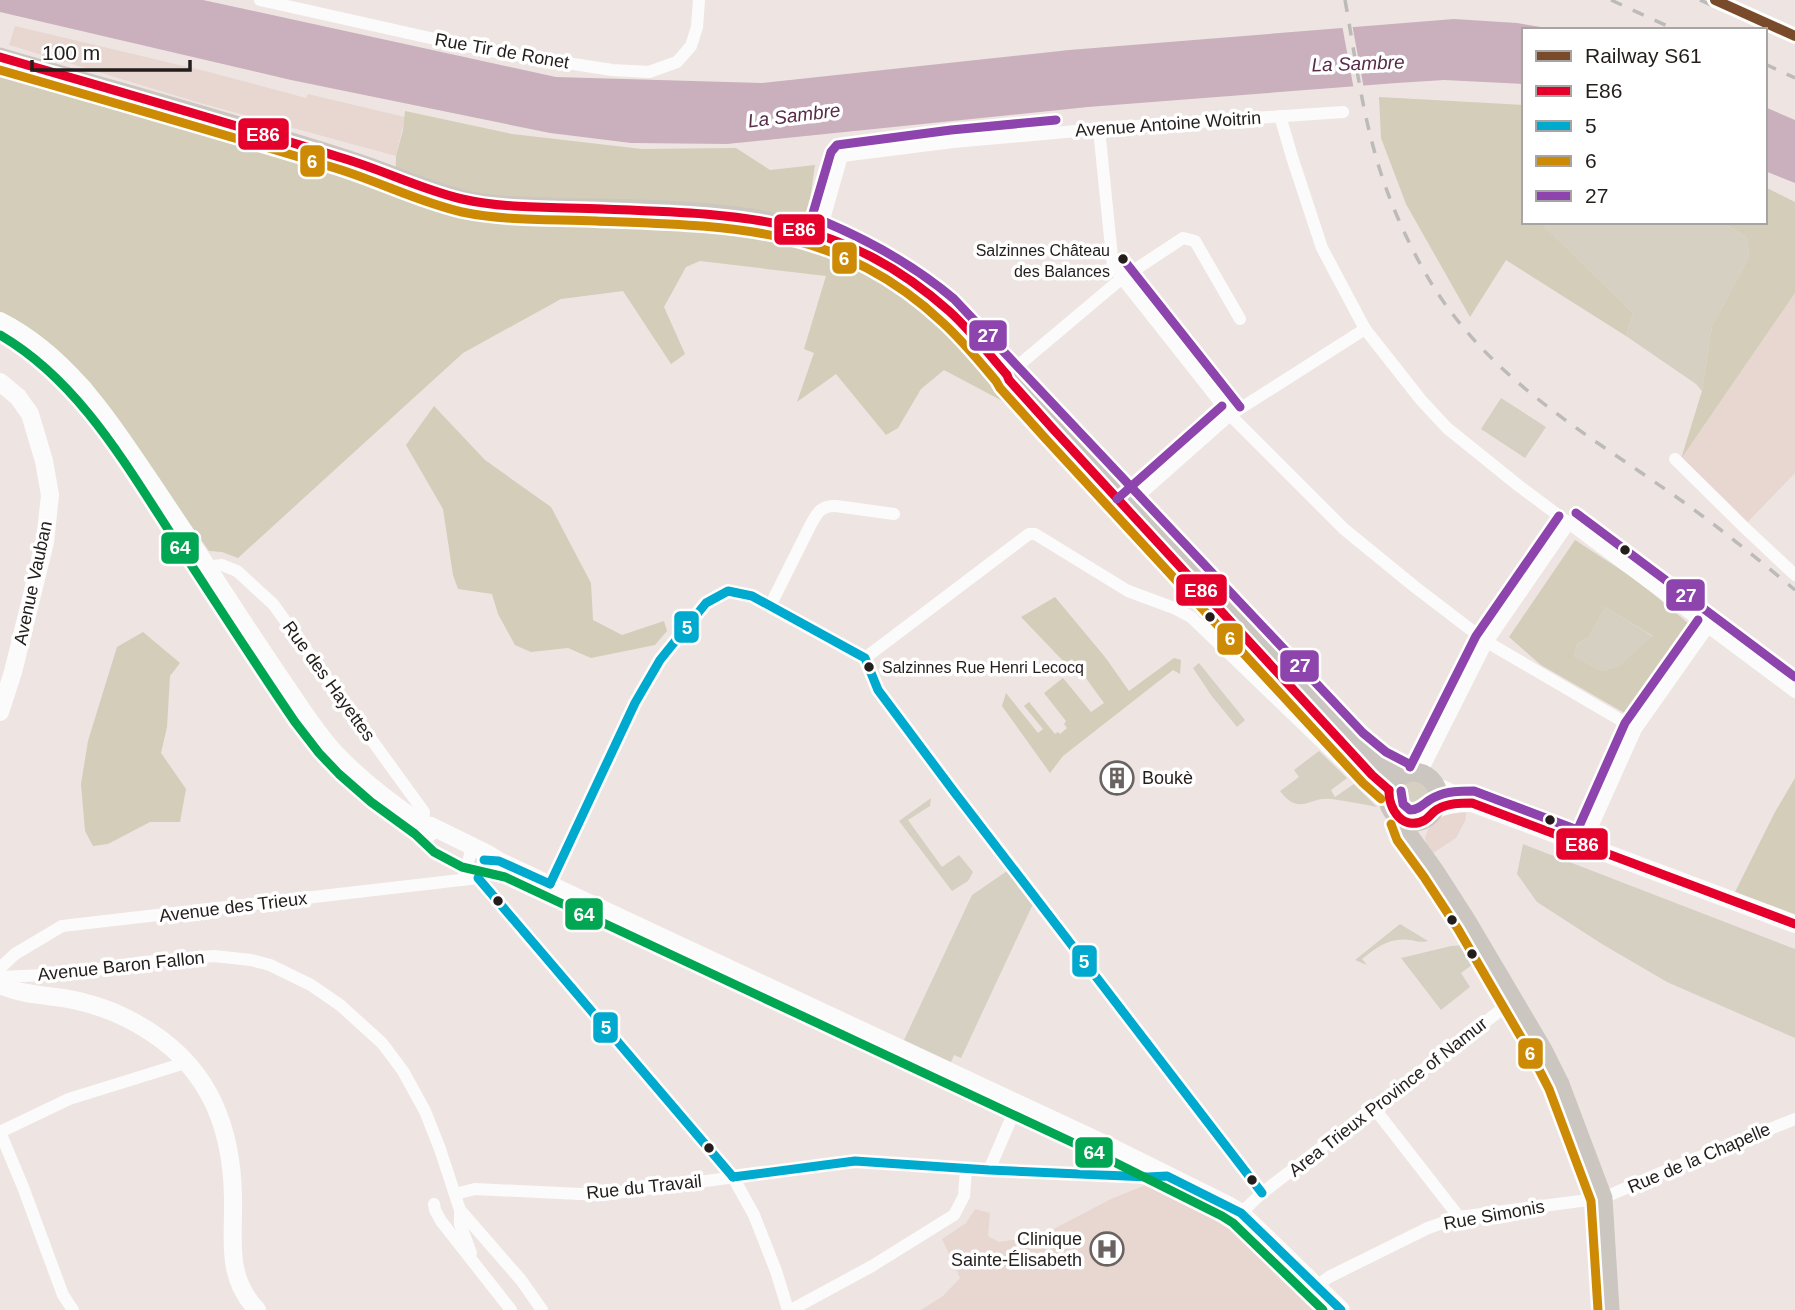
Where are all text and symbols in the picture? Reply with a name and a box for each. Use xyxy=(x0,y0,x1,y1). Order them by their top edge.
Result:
scale bar xyxy=(32,28,189,72)
legend xyxy=(1522,28,1767,224)
street label: Rue Tir de Ronet xyxy=(433,29,571,73)
text: 100 m xyxy=(42,41,100,64)
text: Railway S61 xyxy=(1585,44,1702,67)
water label: La Sambre xyxy=(1311,51,1405,76)
text: E86 xyxy=(1585,79,1622,102)
water label: La Sambre xyxy=(747,99,841,132)
street label: Avenue Antoine Woitrin xyxy=(1074,108,1262,140)
text: 5 xyxy=(1585,114,1597,137)
line badge: E86 xyxy=(237,117,290,151)
text: E86 xyxy=(246,124,280,145)
line badge: 6 xyxy=(299,144,326,178)
text: 6 xyxy=(1585,149,1597,172)
text: 6 xyxy=(307,151,317,172)
text: 27 xyxy=(1585,184,1608,207)
line badge: E86 xyxy=(773,213,826,246)
text: E86 xyxy=(782,219,816,240)
line badge: 6 xyxy=(831,241,858,275)
place label: Salzinnes Château des Balances xyxy=(976,242,1110,280)
text: 6 xyxy=(839,248,849,269)
marker: Salzinnes Château des Balances xyxy=(1116,252,1130,266)
line badge: 27 xyxy=(968,319,1008,352)
text: 27 xyxy=(977,325,999,346)
street label: Avenue Vauban xyxy=(10,519,56,647)
line badge: 64 xyxy=(160,531,200,565)
text: 64 xyxy=(169,537,191,558)
unlabelled marker xyxy=(1618,543,1632,557)
line badge: E86 xyxy=(1175,573,1228,607)
line badge: 27 xyxy=(1665,578,1706,612)
text: E86 xyxy=(1184,580,1218,601)
text: 27 xyxy=(1675,585,1697,606)
line badge: 5 xyxy=(673,610,700,644)
unlabelled marker xyxy=(1203,610,1217,624)
street label: Rue des Hayettes xyxy=(279,617,379,745)
text: 5 xyxy=(682,617,693,638)
line badge: 6 xyxy=(1216,622,1244,656)
text: 6 xyxy=(1225,628,1235,649)
line badge: 27 xyxy=(1279,649,1320,683)
text: 27 xyxy=(1289,655,1311,676)
place label: Salzinnes Rue Henri Lecocq xyxy=(882,659,1084,676)
marker: Salzinnes Rue Henri Lecocq xyxy=(862,660,876,674)
building icon: Boukè xyxy=(1098,759,1136,797)
place label: Boukè xyxy=(1142,768,1193,788)
unlabelled marker xyxy=(1543,813,1557,827)
line badge: E86 xyxy=(1555,827,1609,861)
text: E86 xyxy=(1565,834,1599,855)
street label: Avenue des Trieux xyxy=(158,888,308,926)
unlabelled marker xyxy=(491,894,505,908)
line badge: 64 xyxy=(564,897,604,931)
text: 64 xyxy=(573,904,595,925)
unlabelled marker xyxy=(1445,913,1459,927)
line badge: 5 xyxy=(1071,944,1098,978)
street label: Avenue Baron Fallon xyxy=(37,947,205,985)
unlabelled marker xyxy=(1465,947,1479,961)
text: 5 xyxy=(1079,951,1090,972)
line badge: 5 xyxy=(592,1011,619,1044)
street label: Area Trieux Province of Namur xyxy=(1285,1013,1491,1181)
text: 5 xyxy=(601,1017,612,1038)
line badge: 6 xyxy=(1517,1037,1544,1070)
text: 6 xyxy=(1525,1043,1535,1064)
street label: Rue de la Chapelle xyxy=(1625,1119,1773,1197)
line badge: 64 xyxy=(1074,1136,1114,1169)
unlabelled marker xyxy=(702,1141,716,1155)
text: 64 xyxy=(1083,1142,1105,1163)
street label: Rue du Travail xyxy=(585,1171,703,1203)
unlabelled marker xyxy=(1245,1173,1259,1187)
street label: Rue Simonis xyxy=(1442,1196,1546,1234)
place label: Clinique Sainte-Élisabeth xyxy=(951,1229,1082,1270)
hospital icon: Clinique Sainte-Élisabeth xyxy=(1088,1230,1126,1268)

